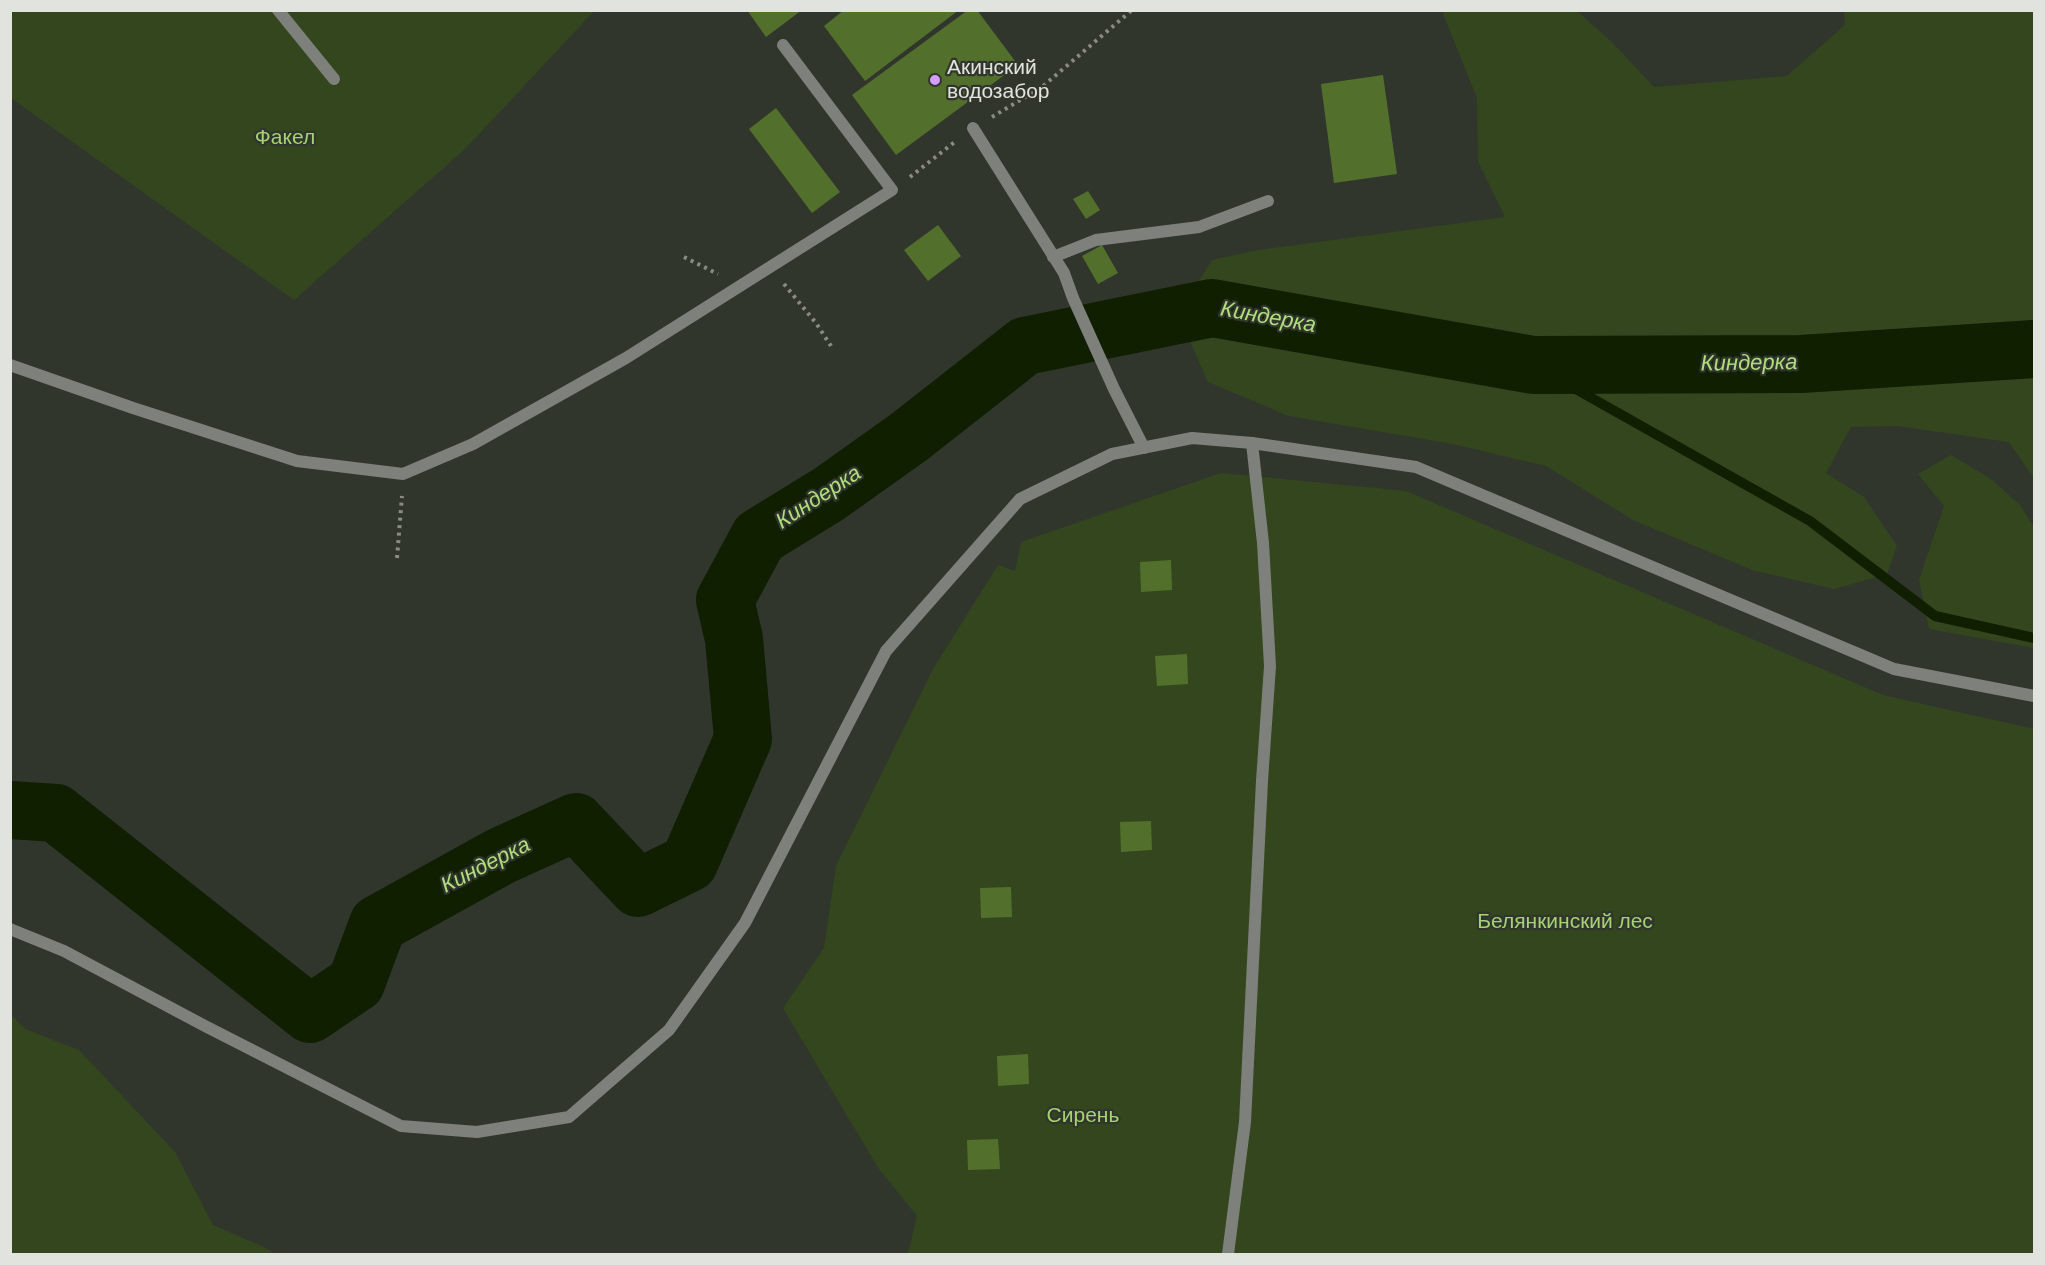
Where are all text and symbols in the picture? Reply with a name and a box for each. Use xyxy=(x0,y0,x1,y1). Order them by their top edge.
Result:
place label: Акинский водозабор xyxy=(947,55,1050,105)
marker: Акинский водозабор xyxy=(928,73,942,87)
park label: Факел xyxy=(255,125,315,151)
water label: Киндерка xyxy=(1218,297,1318,339)
water label: Киндерка xyxy=(1700,350,1798,378)
water label: Киндерка xyxy=(771,461,867,535)
water label: Киндерка xyxy=(437,832,535,900)
park label: Белянкинский лес xyxy=(1477,909,1653,935)
park label: Сирень xyxy=(1047,1103,1119,1129)

